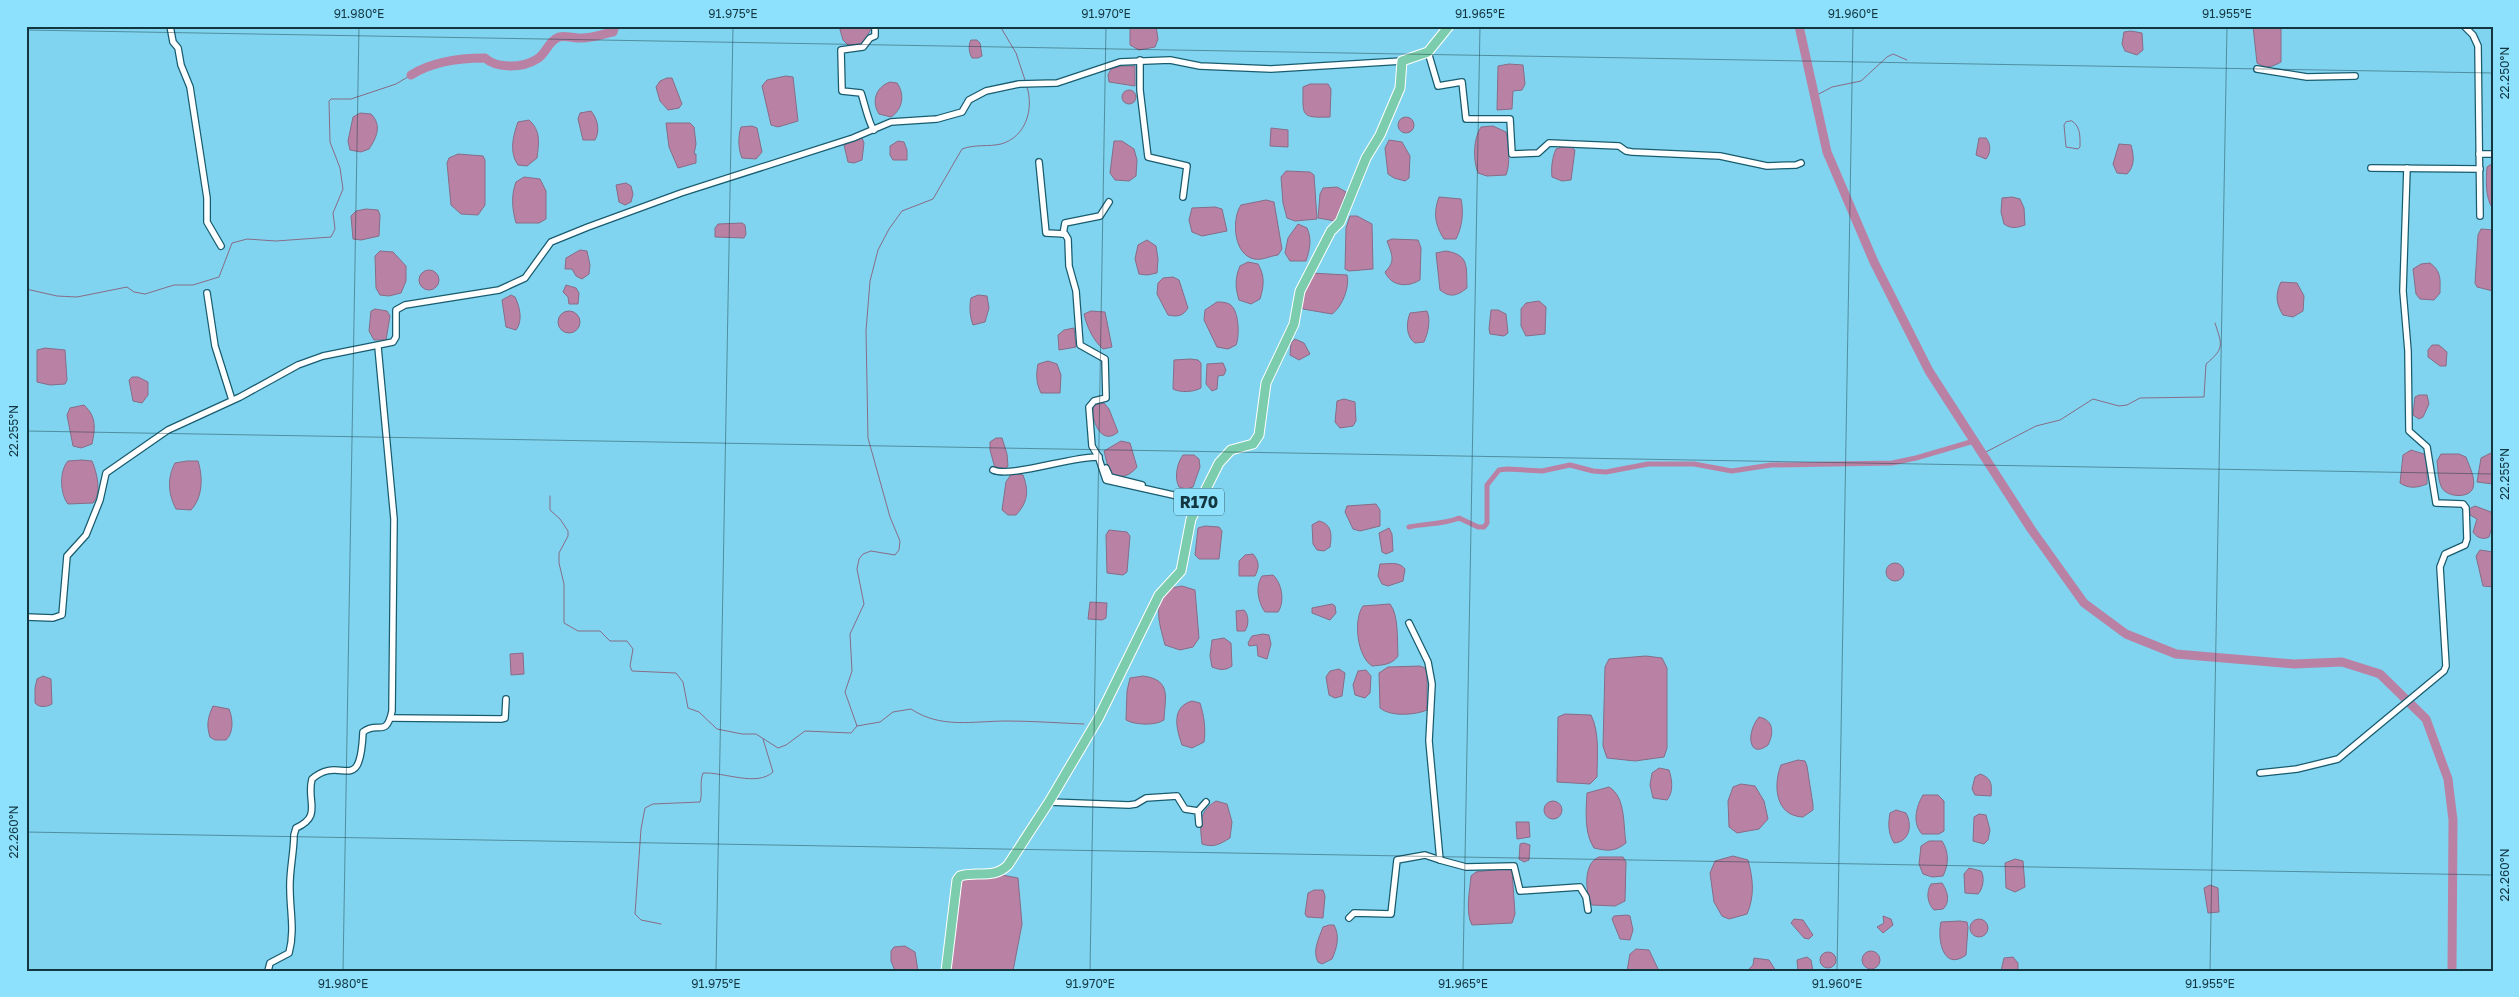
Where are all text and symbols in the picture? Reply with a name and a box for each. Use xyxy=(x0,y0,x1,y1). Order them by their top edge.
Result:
text: 91.980°E xyxy=(334,6,384,21)
text: 91.975°E xyxy=(708,6,758,21)
text: 91.970°E xyxy=(1081,6,1131,21)
text: 91.965°E xyxy=(1455,6,1505,21)
text: 91.960°E xyxy=(1828,6,1878,21)
text: 91.955°E xyxy=(2202,6,2252,21)
text: 22.250°N xyxy=(2497,47,2512,99)
text: 22.255°N xyxy=(6,405,21,457)
text: 22.255°N xyxy=(2497,448,2512,500)
road number: R170 xyxy=(1174,488,1224,516)
text: 22.260°N xyxy=(6,806,21,858)
text: 22.260°N xyxy=(2497,849,2512,901)
text: 91.980°E xyxy=(318,976,368,991)
text: 91.975°E xyxy=(691,976,741,991)
text: 91.970°E xyxy=(1065,976,1115,991)
text: 91.965°E xyxy=(1438,976,1488,991)
text: 91.960°E xyxy=(1812,976,1862,991)
text: 91.955°E xyxy=(2185,976,2235,991)

